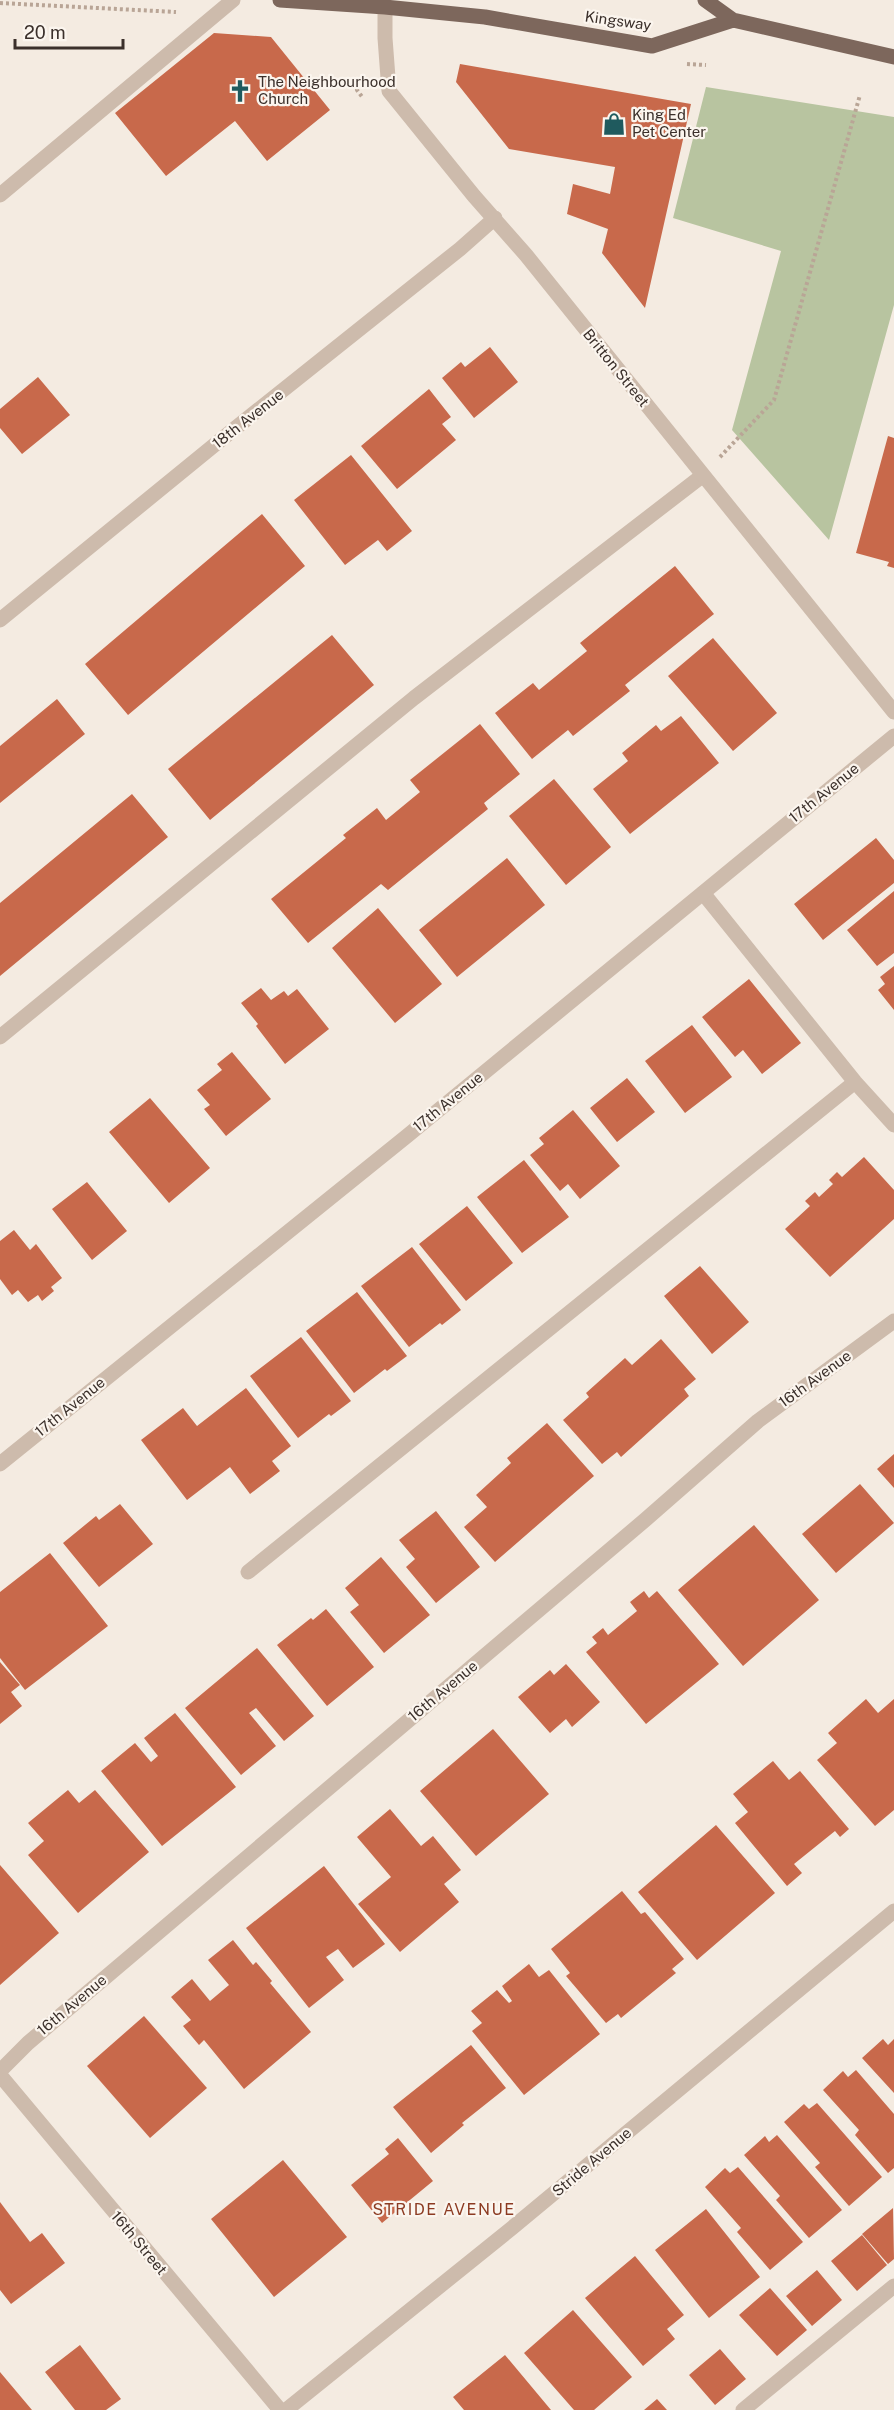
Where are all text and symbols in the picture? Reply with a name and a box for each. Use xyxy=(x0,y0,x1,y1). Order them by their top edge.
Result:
street label: Kingsway xyxy=(584,7,652,34)
scale bar xyxy=(15,12,123,50)
text: 20 m xyxy=(24,22,66,43)
place label: The Neighbourhood Church xyxy=(258,73,396,107)
church icon: The Neighbourhood Church xyxy=(227,78,253,104)
place label: King Ed Pet Center xyxy=(632,106,706,140)
shop icon: King Ed Pet Center xyxy=(601,111,627,137)
street label: Britton Street xyxy=(580,325,653,410)
street label: 18th Avenue xyxy=(209,386,287,452)
street label: 17th Avenue xyxy=(785,759,862,826)
street label: 17th Avenue xyxy=(409,1068,486,1135)
street label: 16th Avenue xyxy=(775,1347,854,1410)
street label: 17th Avenue xyxy=(31,1373,108,1440)
street label: 16th Avenue xyxy=(405,1657,481,1724)
street label: 16th Avenue xyxy=(34,1971,110,2038)
street label: Stride Avenue xyxy=(549,2124,635,2200)
district label: STRIDE AVENUE xyxy=(372,2200,516,2219)
street label: 16th Street xyxy=(108,2208,171,2278)

